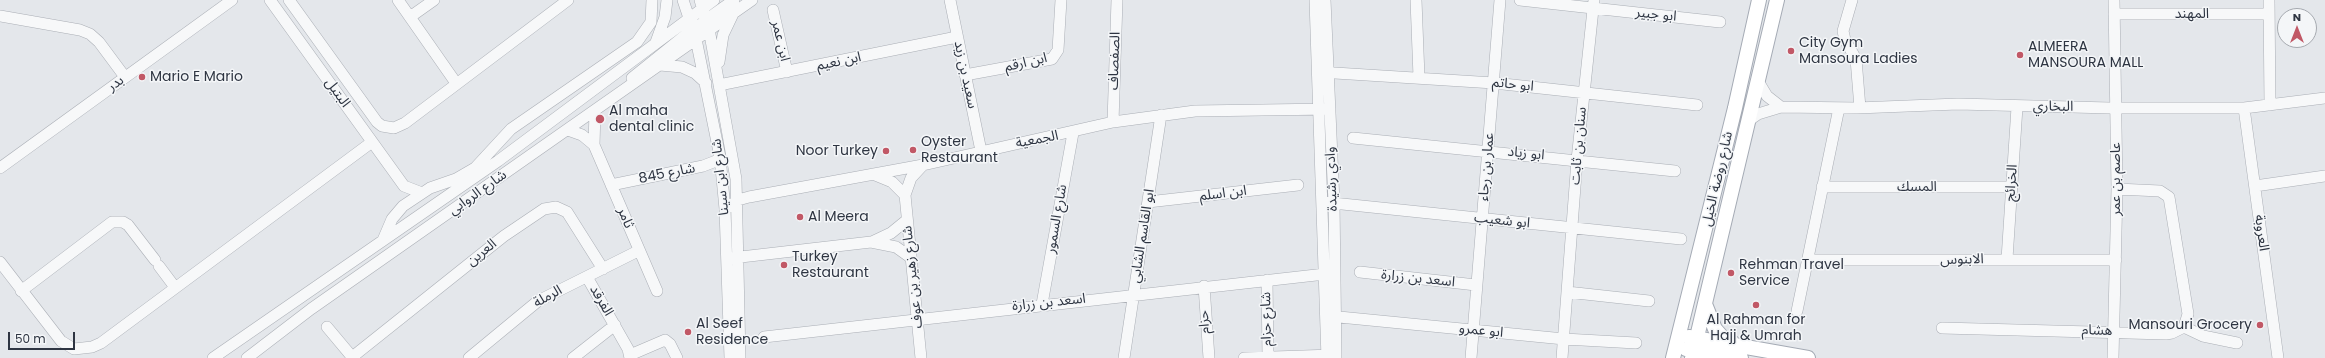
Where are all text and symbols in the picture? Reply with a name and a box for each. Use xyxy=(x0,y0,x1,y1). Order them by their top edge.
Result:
street label: ابو جبير xyxy=(1635,4,1677,26)
street label: المهند xyxy=(2175,6,2209,22)
north arrow xyxy=(2277,8,2317,48)
text: N xyxy=(2293,9,2301,25)
street label: ابن عمر xyxy=(767,19,793,63)
street label: الصفصاف xyxy=(1106,32,1124,90)
place label: City Gym Mansoura Ladies xyxy=(1799,35,1918,68)
place label: ALMEERA MANSOURA MALL xyxy=(2028,39,2143,72)
street label: سعيد بن زيد xyxy=(950,40,980,110)
marker: City Gym Mansoura Ladies xyxy=(1786,46,1796,56)
street label: ابن نعيم xyxy=(815,49,863,75)
street label: ابن ارقم xyxy=(1003,50,1049,76)
marker: ALMEERA MANSOURA MALL xyxy=(2015,50,2025,60)
place label: Mario E Mario xyxy=(150,69,243,85)
street label: بدر xyxy=(104,72,128,96)
marker: Mario E Mario xyxy=(137,72,147,82)
street label: ابو حاتم xyxy=(1491,74,1535,96)
street label: البتيل xyxy=(321,75,353,111)
street label: البخاري xyxy=(2033,98,2073,116)
place label: Al maha dental clinic xyxy=(609,103,694,136)
street label: سنان بن ثابت xyxy=(1567,106,1591,186)
marker: Al maha dental clinic xyxy=(594,113,606,125)
street label: الجمعية xyxy=(1014,128,1060,152)
street label: شارع روضة الخيل xyxy=(1699,130,1737,228)
street label: عمار بن رجاء xyxy=(1476,132,1498,202)
place label: Oyster Restaurant xyxy=(921,134,998,166)
street label: شارع ابن سينا xyxy=(709,138,733,216)
street label: عاصم بن عمر xyxy=(2108,142,2124,216)
place label: Noor Turkey xyxy=(796,143,878,159)
street label: ابو زياد xyxy=(1507,144,1545,164)
marker: Oyster Restaurant xyxy=(908,145,918,155)
marker: Noor Turkey xyxy=(881,146,891,156)
street label: وادي رشيدة xyxy=(1322,146,1342,212)
street label: شارع 845 xyxy=(637,160,697,188)
street label: الخرائج xyxy=(2002,164,2022,202)
street label: شارع الروابي xyxy=(446,167,510,219)
street label: المسك xyxy=(1897,179,1937,195)
street label: شارع السمور xyxy=(1043,183,1071,255)
street label: ابن اسلم xyxy=(1198,183,1248,205)
street label: ابو القاسم الشابي xyxy=(1127,188,1159,284)
street label: ثامر xyxy=(613,205,637,231)
place label: Al Meera xyxy=(808,209,869,225)
street label: ابو شعيب xyxy=(1473,210,1531,232)
marker: Al Meera xyxy=(795,212,805,222)
street label: العروبة xyxy=(2250,214,2272,252)
street label: شارع زهير بن عوف xyxy=(899,225,927,329)
street label: العرين xyxy=(464,236,500,270)
place label: Turkey Restaurant xyxy=(792,249,869,282)
street label: الابنوس xyxy=(1940,251,1984,269)
place label: Rehman Travel Service xyxy=(1739,257,1844,290)
marker: Turkey Restaurant xyxy=(779,260,789,270)
street label: اسعد بن زرارة xyxy=(1380,267,1456,291)
marker: Rehman Travel Service xyxy=(1726,268,1736,278)
street label: الرملة xyxy=(531,282,565,312)
street label: الفرقد xyxy=(586,283,616,319)
street label: اسعد بن زرارة xyxy=(1011,291,1087,315)
street label: شارع حزام xyxy=(1258,292,1276,346)
marker: Al Rahman for Hajj & Umrah xyxy=(1751,300,1761,310)
street label: حزام xyxy=(1196,310,1214,334)
place label: Al Rahman for Hajj & Umrah xyxy=(1707,312,1805,344)
place label: Al Seef Residence xyxy=(696,316,768,348)
place label: Mansouri Grocery xyxy=(2129,317,2252,333)
street label: ابو عمرو xyxy=(1458,320,1504,342)
marker: Mansouri Grocery xyxy=(2255,320,2265,330)
street label: هشام xyxy=(2081,322,2113,340)
scale bar xyxy=(10,324,77,350)
marker: Al Seef Residence xyxy=(683,327,693,337)
text: 50 m xyxy=(15,330,46,347)

